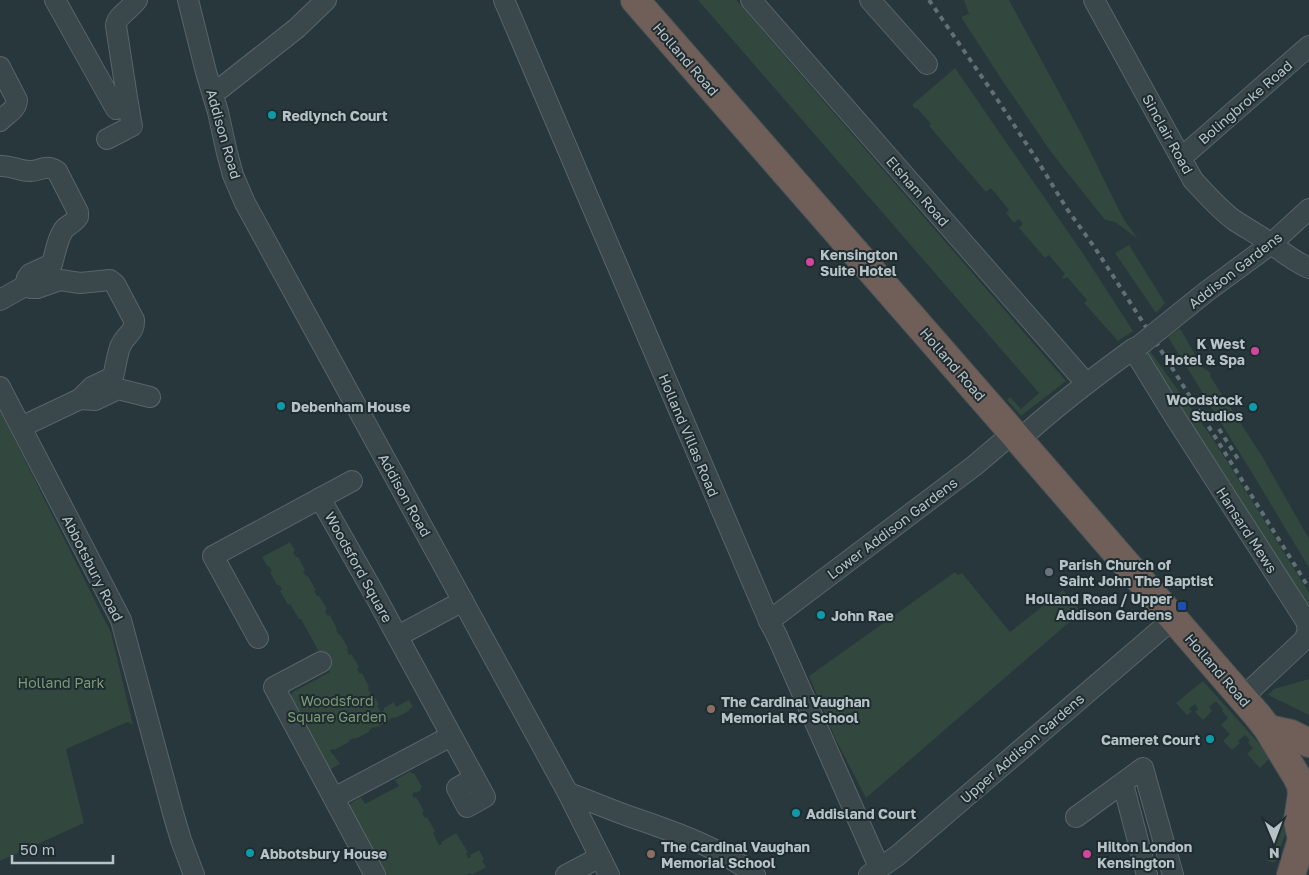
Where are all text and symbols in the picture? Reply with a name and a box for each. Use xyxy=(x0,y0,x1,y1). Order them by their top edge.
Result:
street label: Holland Road xyxy=(650,19,722,99)
street label: Bolingbroke Road xyxy=(1194,57,1296,147)
street label: Addison Road xyxy=(203,87,245,181)
street label: Sinclair Road xyxy=(1139,91,1197,177)
place label: Redlynch Court xyxy=(282,107,388,124)
marker: Redlynch Court xyxy=(266,109,278,121)
street label: Elsham Road xyxy=(883,153,953,229)
street label: Addison Gardens xyxy=(1185,228,1285,312)
place label: Kensington Suite Hotel xyxy=(820,246,898,279)
marker: Kensington Suite Hotel xyxy=(804,256,816,268)
street label: Holland Road xyxy=(917,324,989,404)
place label: K West Hotel & Spa xyxy=(1164,335,1245,368)
marker: K West Hotel & Spa xyxy=(1249,345,1261,357)
street label: Holland Villas Road xyxy=(655,371,723,499)
place label: Woodstock Studios xyxy=(1166,391,1243,424)
place label: Debenham House xyxy=(291,398,410,415)
marker: Debenham House xyxy=(275,400,287,412)
marker: Woodstock Studios xyxy=(1247,401,1259,413)
street label: Addison Road xyxy=(375,450,435,540)
street label: Lower Addison Gardens xyxy=(824,474,960,582)
street label: Hansard Mews xyxy=(1213,484,1281,576)
street label: Woodsford Square xyxy=(322,509,396,625)
street label: Abbotsbury Road xyxy=(59,512,127,624)
place label: Parish Church of Saint John The Baptist xyxy=(1059,556,1214,589)
marker: Parish Church of Saint John The Baptist xyxy=(1043,566,1055,578)
place label: Holland Road / Upper Addison Gardens xyxy=(1025,590,1173,623)
marker: Holland Road / Upper Addison Gardens xyxy=(1176,600,1188,612)
place label: John Rae xyxy=(831,607,894,624)
marker: John Rae xyxy=(815,609,827,621)
street label: Holland Road xyxy=(1182,630,1254,710)
park label: Holland Park xyxy=(18,674,105,691)
street label: Upper Addison Gardens xyxy=(957,690,1087,806)
park label: Woodsford Square Garden xyxy=(287,692,387,725)
place label: The Cardinal Vaughan Memorial RC School xyxy=(721,693,870,726)
marker: The Cardinal Vaughan Memorial RC School xyxy=(705,703,717,715)
place label: Cameret Court xyxy=(1101,731,1200,748)
marker: Cameret Court xyxy=(1204,733,1216,745)
place label: Addisland Court xyxy=(806,805,916,822)
marker: Addisland Court xyxy=(790,807,802,819)
north arrow xyxy=(1249,815,1299,865)
scale bar xyxy=(12,832,114,864)
place label: The Cardinal Vaughan Memorial School xyxy=(661,838,810,871)
place label: Hilton London Kensington xyxy=(1097,838,1192,871)
text: 50 m xyxy=(20,840,55,858)
place label: Abbotsbury House xyxy=(260,845,387,862)
text: N xyxy=(1269,845,1280,862)
marker: Abbotsbury House xyxy=(244,847,256,859)
marker: The Cardinal Vaughan Memorial School xyxy=(645,848,657,860)
marker: Hilton London Kensington xyxy=(1081,848,1093,860)

